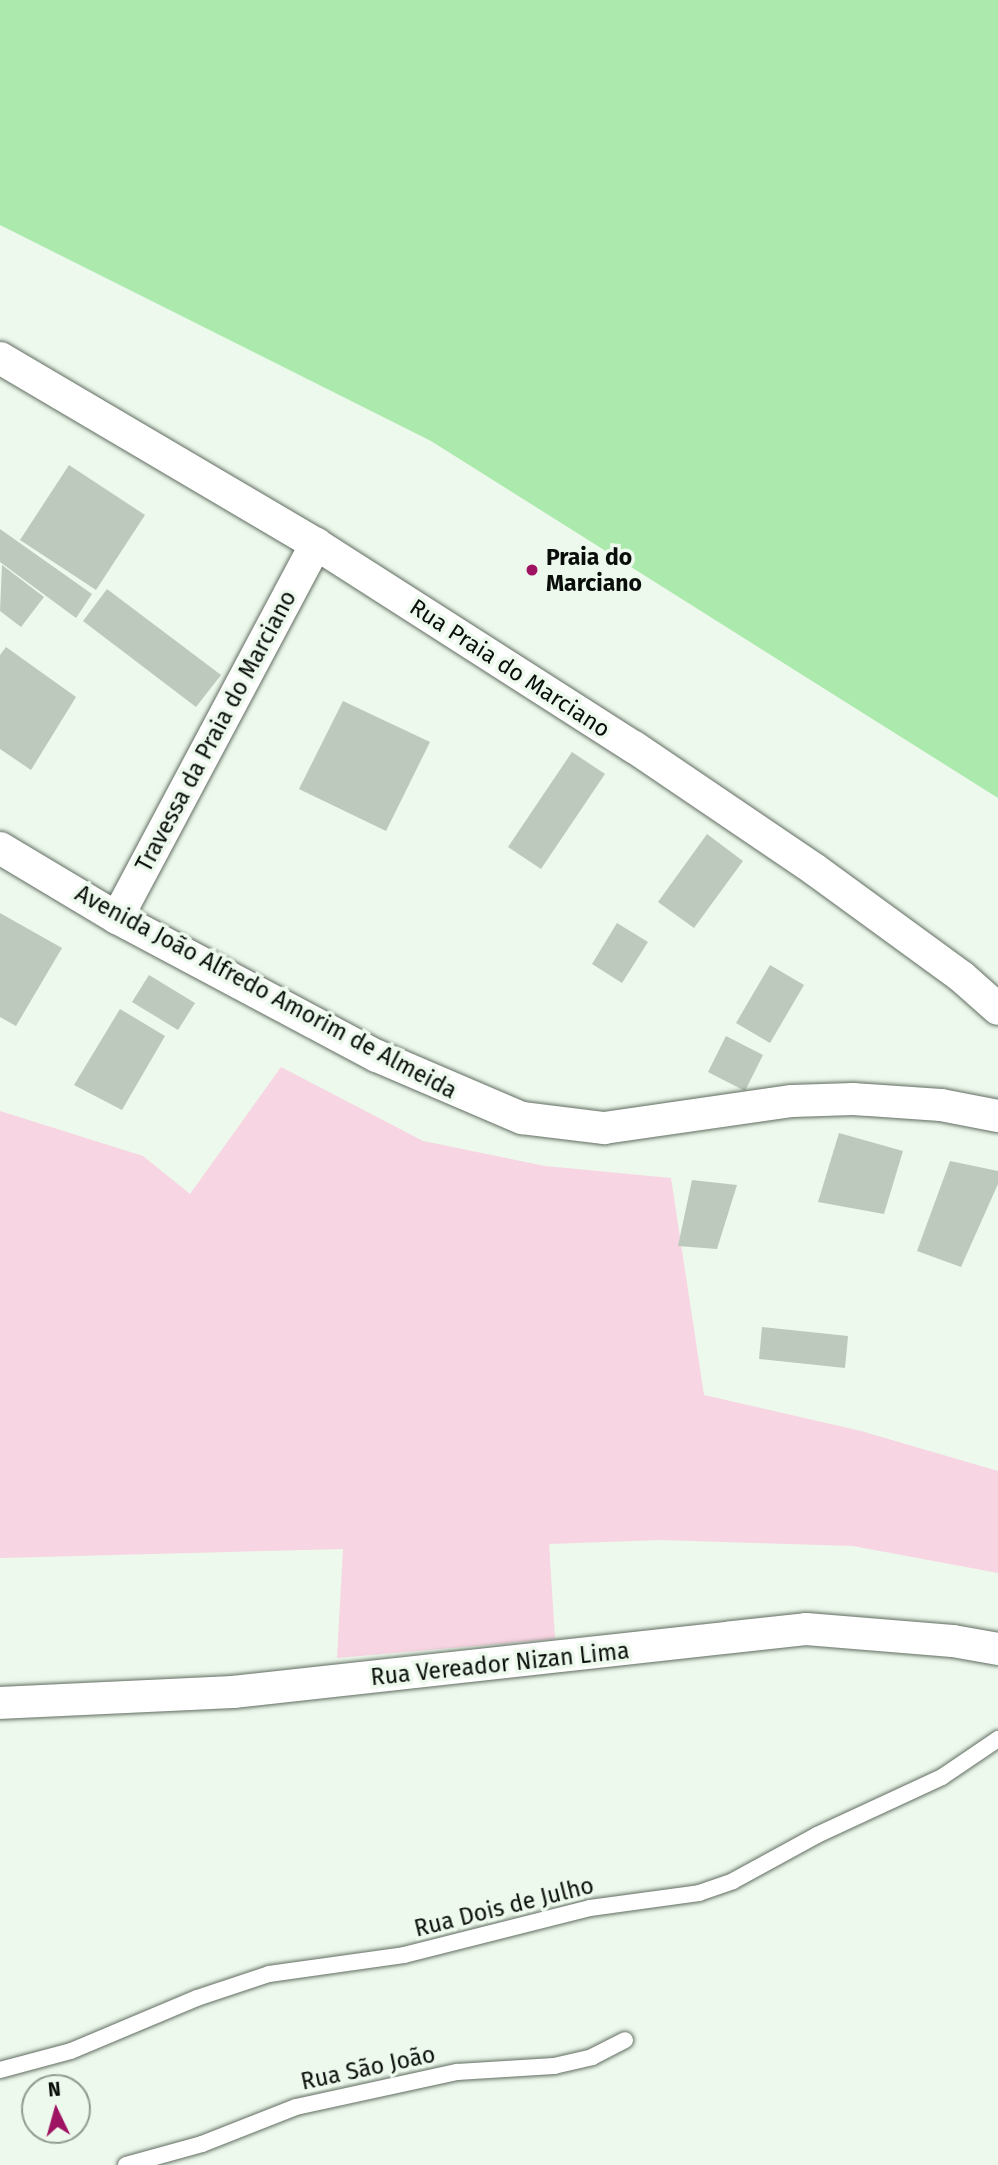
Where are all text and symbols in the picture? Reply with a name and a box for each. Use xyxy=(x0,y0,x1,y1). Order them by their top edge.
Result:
place label: Praia do Marciano xyxy=(546,543,642,597)
marker: Praia do Marciano xyxy=(524,562,540,578)
street label: Travessa da Praia do Marciano xyxy=(130,586,302,876)
street label: Rua Praia do Marciano xyxy=(405,593,615,743)
street label: Avenida João Alfredo Amorim de Almeida xyxy=(71,879,461,1105)
street label: Rua Vereador Nizan Lima xyxy=(369,1637,631,1691)
street label: Rua Dois de Julho xyxy=(411,1871,597,1943)
street label: Rua São João xyxy=(298,2040,438,2096)
north arrow xyxy=(21,2074,91,2144)
text: N xyxy=(47,2078,62,2102)

